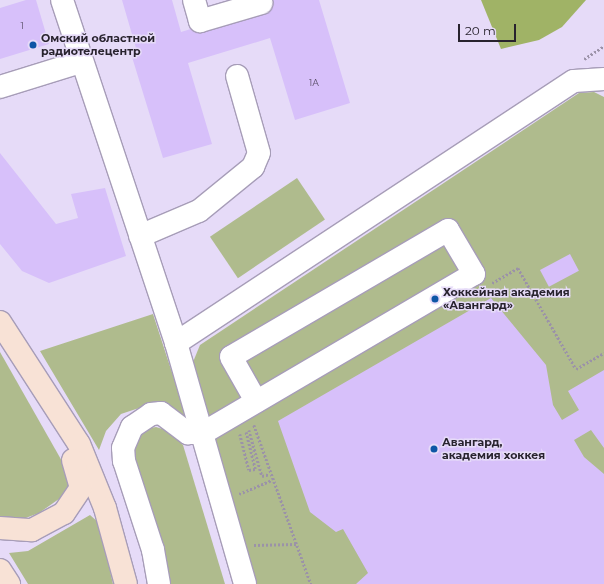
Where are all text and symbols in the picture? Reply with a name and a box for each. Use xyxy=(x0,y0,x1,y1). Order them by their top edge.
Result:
scale bar xyxy=(460,16,518,42)
house number: 1 xyxy=(20,21,24,31)
text: 20 m xyxy=(465,23,496,38)
place label: Омский областной радиотелецентр xyxy=(41,32,155,58)
marker: Омский областной радиотелецентр xyxy=(28,40,38,50)
house number: 1А xyxy=(309,78,319,88)
place label: Хоккейная академия «Авангард» xyxy=(443,286,570,312)
marker: Хоккейная академия «Авангард» xyxy=(430,294,440,304)
place label: Авангард, академия хоккея xyxy=(442,436,545,462)
marker: Авангард, академия хоккея xyxy=(429,444,439,454)

